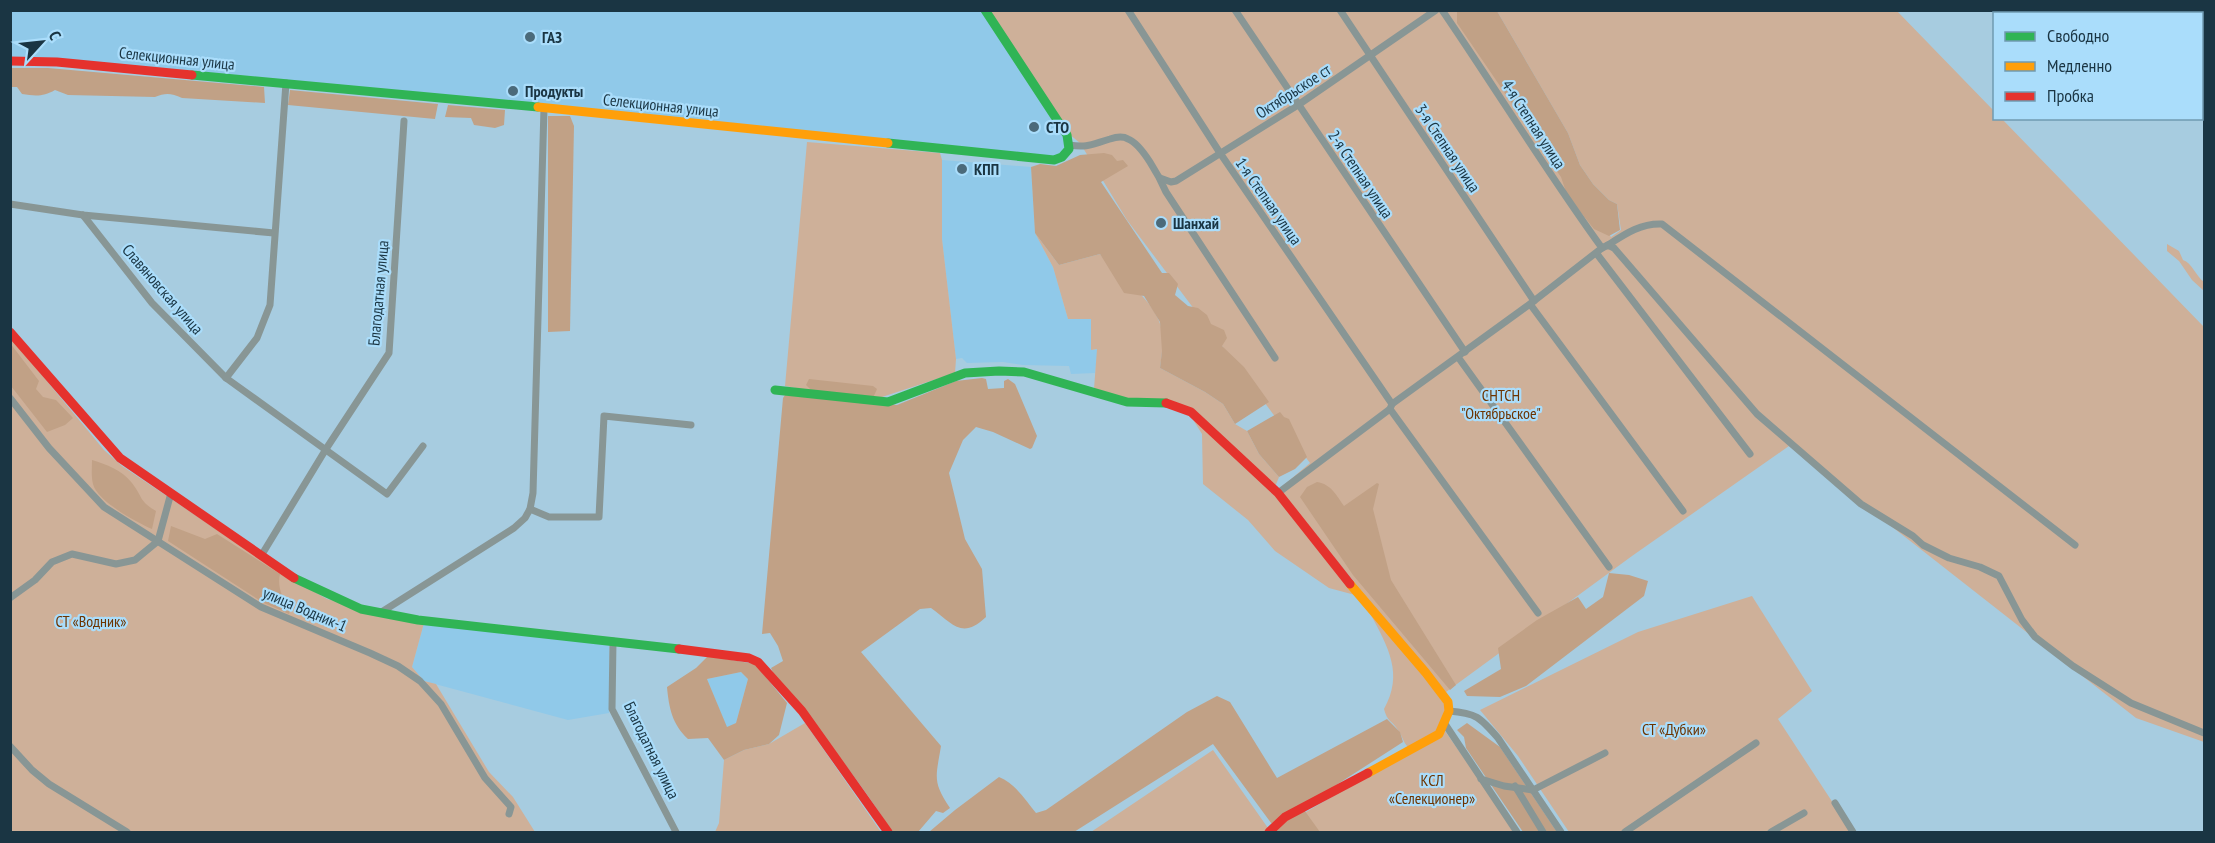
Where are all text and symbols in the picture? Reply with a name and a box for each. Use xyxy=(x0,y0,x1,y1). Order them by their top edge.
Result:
north arrow xyxy=(12,12,72,72)
legend xyxy=(1993,12,2203,120)
text: Свободно xyxy=(2047,24,2110,47)
text: С xyxy=(45,27,66,44)
place label: ГАЗ xyxy=(542,27,562,47)
marker: ГАЗ xyxy=(523,30,537,44)
street label: Селекционная улица xyxy=(118,42,236,74)
text: Медленно xyxy=(2047,54,2112,77)
street label: Октябрьское ст xyxy=(1252,59,1335,123)
street label: 4-я Степная улица xyxy=(1498,76,1570,172)
place label: Продукты xyxy=(525,81,583,101)
marker: Продукты xyxy=(506,84,520,98)
text: Пробка xyxy=(2047,84,2094,107)
street label: Селекционная улица xyxy=(602,89,720,121)
street label: 3-я Степная улица xyxy=(1411,100,1485,196)
place label: СТО xyxy=(1046,117,1069,137)
marker: СТО xyxy=(1027,120,1041,134)
street label: 2-я Степная улица xyxy=(1324,126,1398,222)
street label: 1-я Степная улица xyxy=(1232,153,1306,249)
place label: КПП xyxy=(974,159,999,179)
marker: КПП xyxy=(955,162,969,176)
place label: Шанхай xyxy=(1173,213,1219,233)
marker: Шанхай xyxy=(1154,216,1168,230)
street label: Благодатная улица xyxy=(363,239,393,347)
street label: Славяновская улица xyxy=(118,240,208,338)
park label: СНТСН "Октябрьское" xyxy=(1461,385,1541,423)
street label: улица Водник-1 xyxy=(260,582,350,636)
park label: СТ «Водник» xyxy=(56,611,126,631)
street label: Благодатная улица xyxy=(620,698,684,802)
park label: СТ «Дубки» xyxy=(1642,719,1706,739)
park label: КСЛ «Селекционер» xyxy=(1389,770,1475,808)

